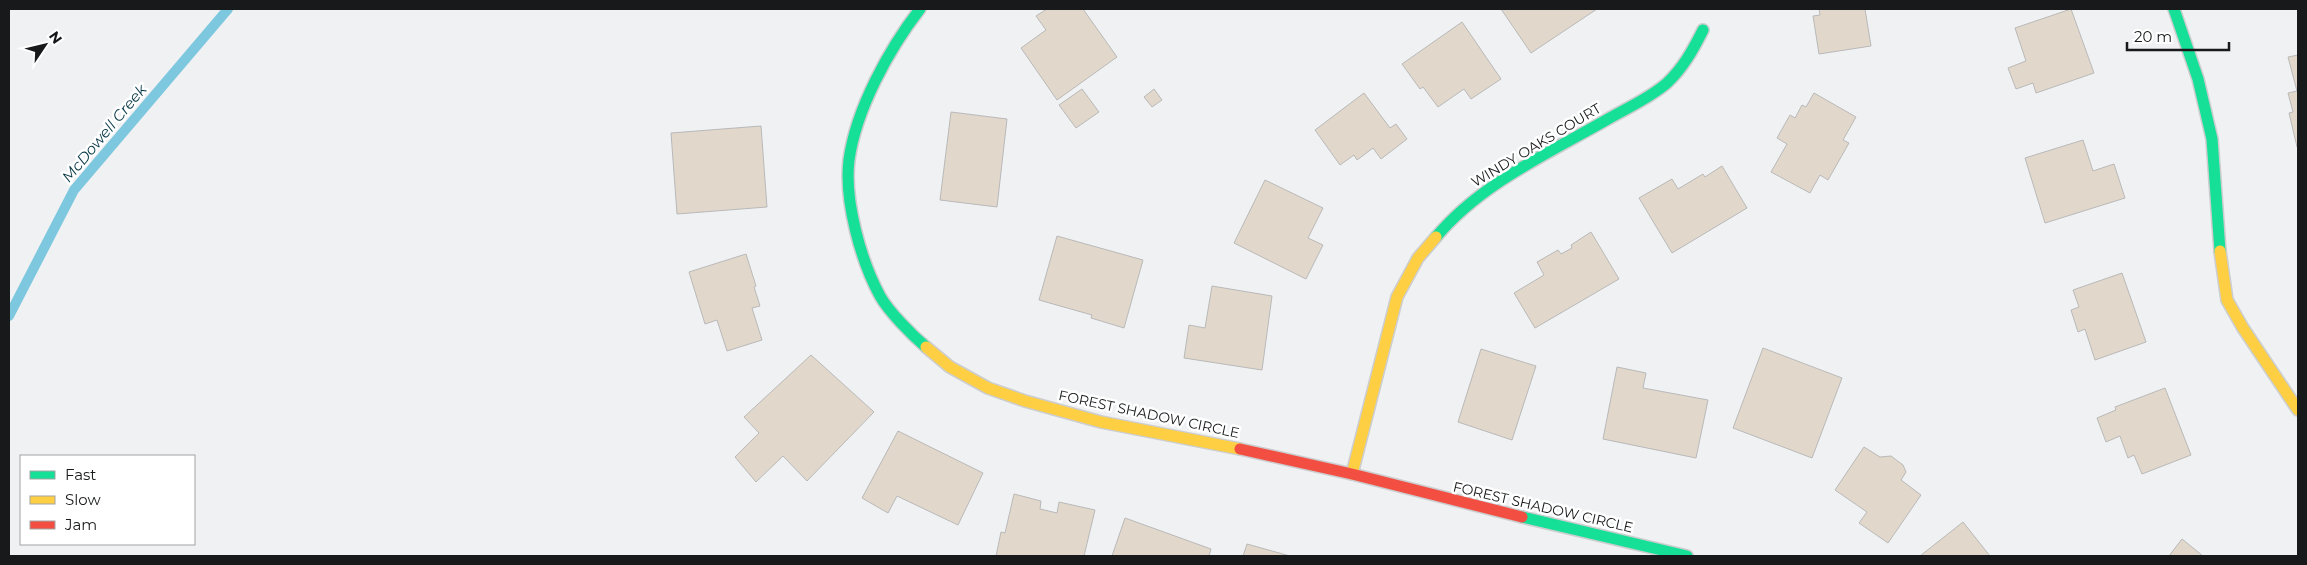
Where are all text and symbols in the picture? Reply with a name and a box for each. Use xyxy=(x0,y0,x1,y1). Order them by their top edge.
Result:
north arrow xyxy=(20,20,70,70)
scale bar xyxy=(2127,20,2230,52)
text: 20 m xyxy=(2134,27,2172,46)
text: N xyxy=(45,28,66,47)
water label: McDowell Creek xyxy=(58,79,151,186)
street label: WINDY OAKS COURT xyxy=(1468,99,1604,191)
street label: FOREST SHADOW CIRCLE xyxy=(1057,386,1241,442)
legend xyxy=(20,455,195,545)
text: Fast xyxy=(65,465,96,484)
street label: FOREST SHADOW CIRCLE xyxy=(1451,478,1635,536)
text: Slow xyxy=(65,490,101,509)
text: Jam xyxy=(64,515,97,534)

